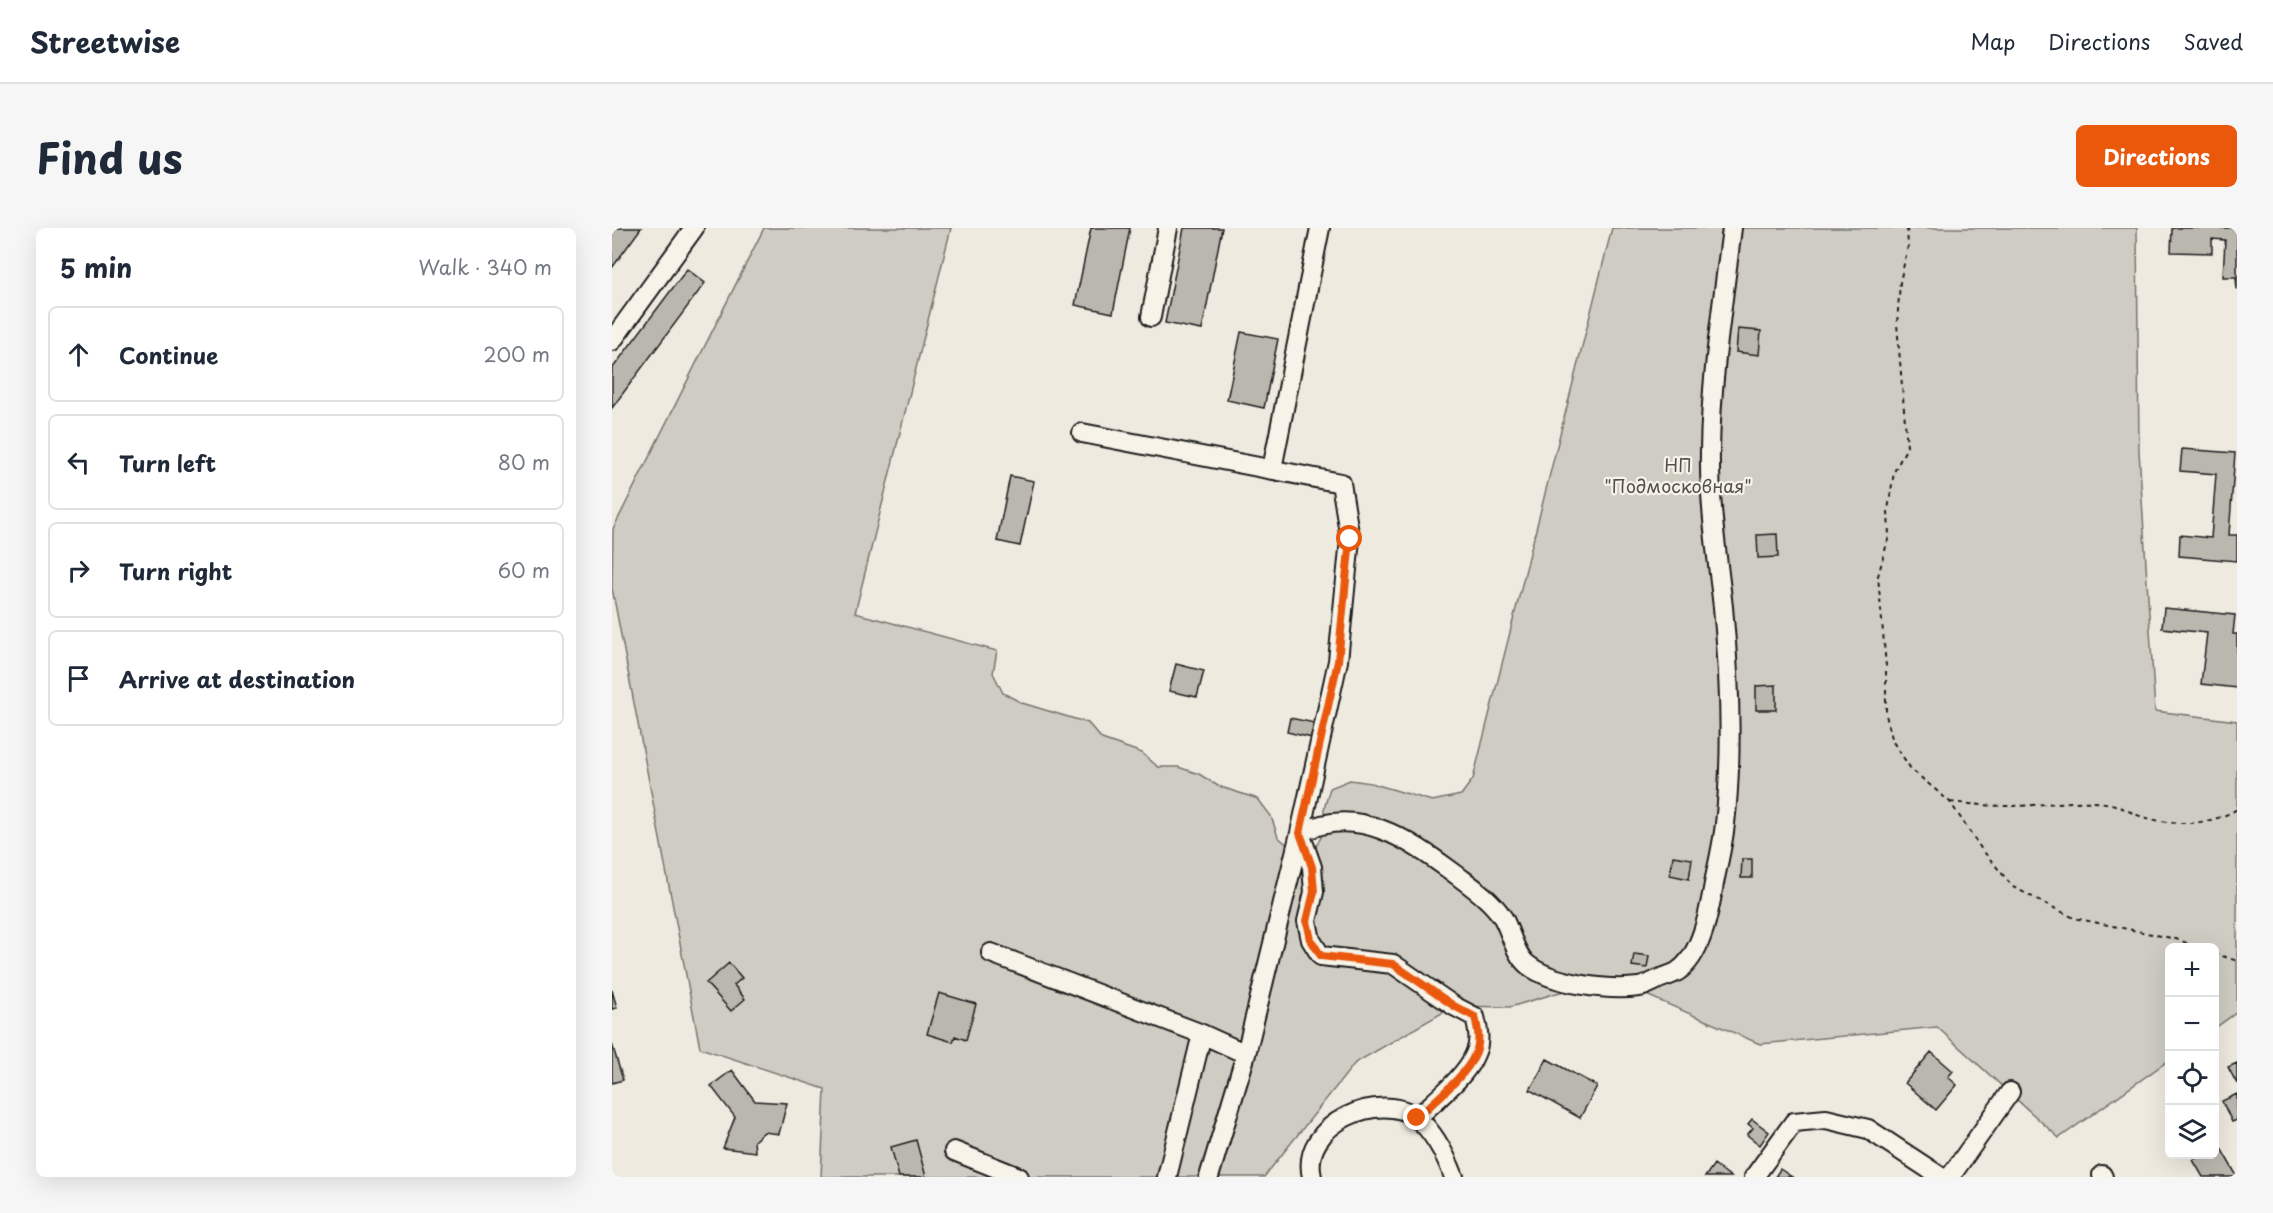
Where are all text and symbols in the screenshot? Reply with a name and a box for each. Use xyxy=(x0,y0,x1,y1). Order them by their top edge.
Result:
text: Streetwise xyxy=(30,20,180,63)
text: Map xyxy=(1970,25,2015,57)
text: Directions xyxy=(2048,25,2150,57)
text: Saved xyxy=(2183,25,2243,57)
text: Find us xyxy=(36,125,183,188)
button: Directions xyxy=(2076,125,2237,187)
text: 5 min xyxy=(60,248,132,287)
text: Walk · 340 m xyxy=(419,252,552,282)
icon: ahead xyxy=(62,338,95,371)
text: Continue xyxy=(119,338,218,371)
text: 200 m xyxy=(483,339,550,369)
icon: left xyxy=(62,446,95,479)
text: Turn left xyxy=(119,446,216,479)
text: 80 m xyxy=(498,447,550,477)
park label: НП "Подмосковная" xyxy=(1604,451,1752,499)
route start xyxy=(1336,525,1362,551)
icon: right xyxy=(62,554,95,587)
text: Turn right xyxy=(119,554,232,587)
text: 60 m xyxy=(498,555,550,585)
icon: arrive xyxy=(62,662,95,695)
text: Arrive at destination xyxy=(119,662,355,695)
map controls xyxy=(2165,943,2219,1159)
button: + xyxy=(2165,943,2219,997)
button: − xyxy=(2165,997,2219,1051)
button: locate xyxy=(2165,1051,2219,1105)
route end xyxy=(1403,1104,1429,1130)
button: layers xyxy=(2165,1105,2219,1159)

